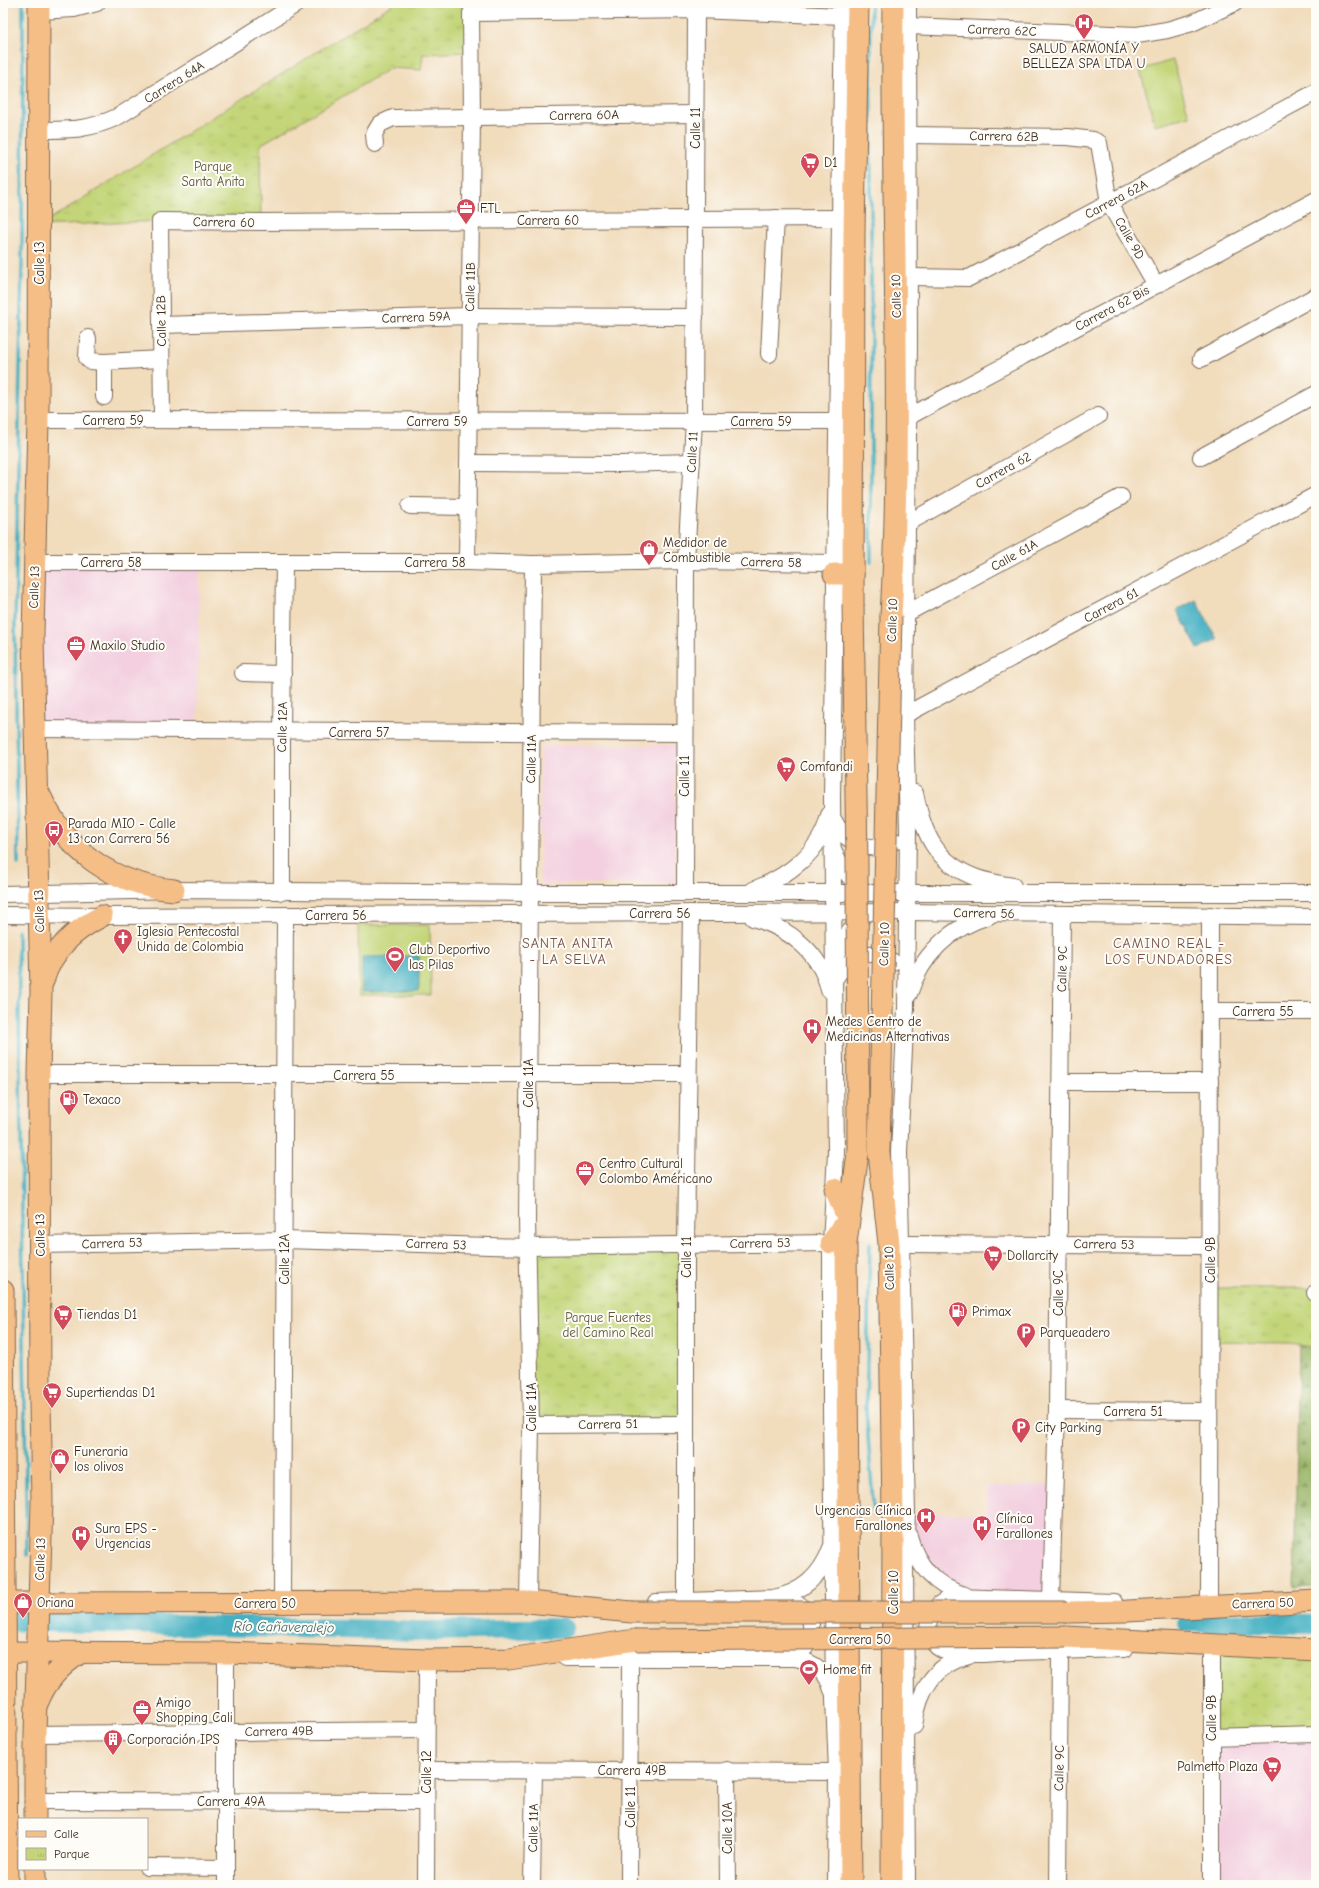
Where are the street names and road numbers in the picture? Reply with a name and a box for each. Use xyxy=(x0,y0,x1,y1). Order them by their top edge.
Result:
street label: Carrera 62C xyxy=(967,21,1037,39)
street label: Carrera 64A xyxy=(141,57,207,106)
street label: Carrera 60A xyxy=(549,107,619,123)
street label: Calle 11 xyxy=(688,107,703,149)
street label: Carrera 62B xyxy=(969,128,1039,144)
street label: Carrera 62A xyxy=(1082,176,1150,222)
street label: Carrera 60 xyxy=(517,213,579,228)
street label: Carrera 60 xyxy=(193,214,255,230)
street label: Calle 9D xyxy=(1112,214,1148,262)
street label: Calle 13 xyxy=(32,242,47,284)
street label: Calle 11B xyxy=(462,262,478,312)
street label: Calle 10 xyxy=(888,274,904,318)
street label: Carrera 62 Bis xyxy=(1072,282,1152,334)
street label: Calle 12B xyxy=(153,295,169,347)
street label: Carrera 59A xyxy=(381,308,451,326)
street label: Carrera 59 xyxy=(82,413,144,428)
street label: Carrera 59 xyxy=(406,414,468,429)
street label: Carrera 59 xyxy=(730,414,792,429)
street label: Calle 11 xyxy=(683,431,701,473)
street label: Carrera 62 xyxy=(973,449,1034,491)
street label: Calle 61A xyxy=(988,536,1040,574)
street label: Carrera 58 xyxy=(740,554,802,570)
street label: Carrera 58 xyxy=(81,555,142,570)
street label: Carrera 58 xyxy=(405,555,466,570)
street label: Calle 13 xyxy=(26,565,42,609)
street label: Carrera 61 xyxy=(1081,584,1141,626)
street label: Calle 10 xyxy=(884,598,900,642)
street label: Calle 12A xyxy=(274,701,290,753)
street label: Carrera 57 xyxy=(329,725,389,740)
street label: Calle 11A xyxy=(523,734,539,784)
street label: Calle 11 xyxy=(677,755,692,797)
street label: Calle 13 xyxy=(31,889,47,933)
street label: Carrera 56 xyxy=(953,905,1015,921)
street label: Carrera 56 xyxy=(629,906,691,921)
street label: Carrera 56 xyxy=(305,908,367,923)
street label: Calle 10 xyxy=(876,922,892,966)
street label: Calle 9C xyxy=(1054,946,1070,992)
street label: Carrera 55 xyxy=(1232,1004,1294,1019)
street label: Calle 11A xyxy=(521,1058,536,1108)
street label: Carrera 55 xyxy=(333,1068,395,1083)
street label: Calle 13 xyxy=(32,1213,48,1257)
street label: Calle 12A xyxy=(277,1233,292,1284)
street label: Carrera 53 xyxy=(81,1234,143,1252)
street label: Carrera 53 xyxy=(405,1235,467,1253)
street label: Carrera 53 xyxy=(729,1235,791,1251)
street label: Calle 11 xyxy=(679,1236,694,1278)
street label: Carrera 53 xyxy=(1073,1236,1135,1252)
street label: Calle 9B xyxy=(1203,1237,1218,1283)
street label: Calle 10 xyxy=(881,1246,897,1290)
street label: Calle 9C xyxy=(1051,1270,1066,1316)
street label: Calle 11A xyxy=(524,1382,539,1432)
street label: Carrera 51 xyxy=(1103,1404,1163,1419)
street label: Carrera 51 xyxy=(578,1416,638,1432)
street label: Calle 13 xyxy=(32,1537,48,1581)
street label: Calle 10 xyxy=(886,1570,901,1614)
street label: Carrera 50 xyxy=(1232,1594,1294,1612)
street label: Carrera 50 xyxy=(234,1596,296,1611)
street label: Carrera 50 xyxy=(829,1632,891,1647)
street label: Calle 9B xyxy=(1204,1695,1219,1741)
street label: Carrera 49B xyxy=(245,1723,313,1739)
street label: Calle 9C xyxy=(1051,1745,1067,1791)
street label: Calle 12 xyxy=(419,1750,434,1794)
street label: Carrera 49B xyxy=(598,1763,666,1778)
street label: Calle 11 xyxy=(623,1786,638,1828)
street label: Carrera 49A xyxy=(197,1794,265,1809)
street label: Calle 10A xyxy=(720,1802,735,1854)
street label: Calle 11A xyxy=(525,1803,541,1853)

